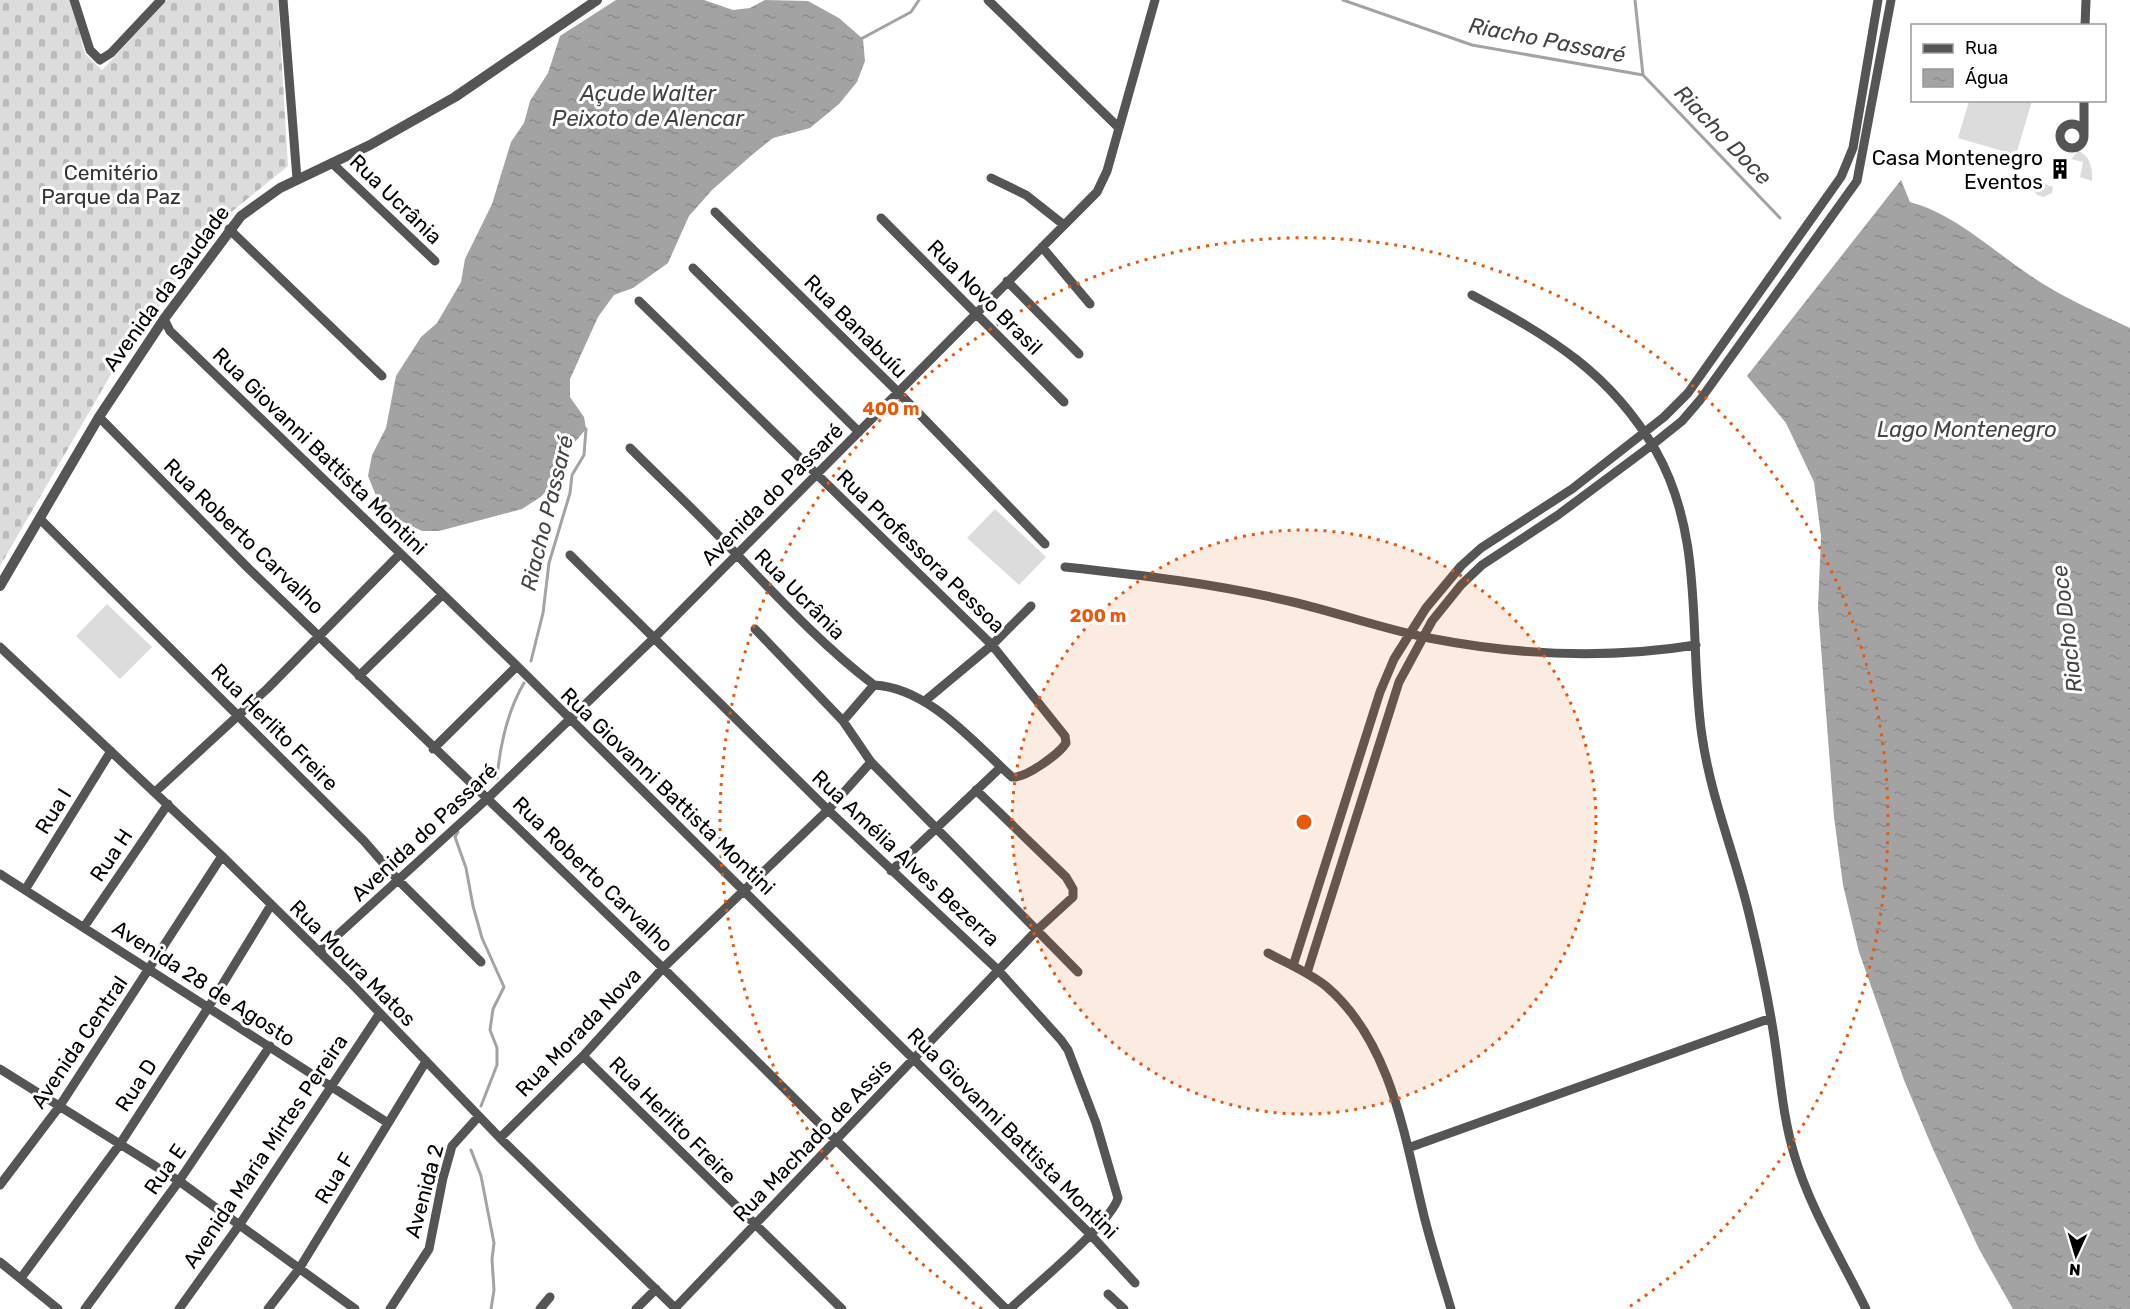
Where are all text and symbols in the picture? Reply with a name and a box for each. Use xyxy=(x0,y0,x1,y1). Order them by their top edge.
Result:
water label: Riacho Passaré xyxy=(1466,12,1628,68)
legend xyxy=(1911,24,2106,102)
text: Rua xyxy=(1965,37,1998,59)
text: Água xyxy=(1965,67,2008,89)
water label: Riacho Doce xyxy=(1669,79,1777,191)
water label: Açude Walter Peixoto de Alencar xyxy=(552,80,745,132)
place label: Casa Montenegro Eventos xyxy=(1872,145,2043,194)
street label: Rua Ucrânia xyxy=(345,149,447,249)
building icon: Casa Montenegro Eventos xyxy=(2048,157,2072,181)
park label: Cemitério Parque da Paz xyxy=(41,160,181,209)
street label: Avenida da Saudade xyxy=(98,200,234,376)
street label: Rua Novo Brasil xyxy=(922,234,1048,360)
street label: Rua Banabuíu xyxy=(799,269,913,383)
street label: Rua Giovanni Battista Montini xyxy=(208,342,432,560)
text: 400 m xyxy=(862,398,920,420)
water label: Lago Montenegro xyxy=(1877,416,2057,443)
street label: Avenida do Passaré xyxy=(696,418,848,570)
water label: Riacho Passaré xyxy=(515,433,579,593)
street label: Rua Roberto Carvalho xyxy=(159,453,329,619)
street label: Rua Professora Pessoa xyxy=(832,464,1010,638)
street label: Rua Ucrânia xyxy=(749,543,851,645)
water label: Riacho Doce xyxy=(2046,564,2088,694)
text: 200 m xyxy=(1070,605,1126,627)
street label: Rua Herlito Freire xyxy=(206,658,344,796)
street label: Rua Giovanni Battista Montini xyxy=(556,682,780,900)
street label: Avenida do Passaré xyxy=(346,758,502,906)
street label: Rua Amélia Alves Bezerra xyxy=(807,765,1005,951)
street label: Rua I xyxy=(29,784,77,838)
street label: Rua Roberto Carvalho xyxy=(508,791,678,957)
centre of rings xyxy=(1294,812,1314,832)
street label: Rua H xyxy=(84,824,138,886)
street label: Rua Moura Matos xyxy=(285,895,421,1031)
street label: Avenida 28 de Agosto xyxy=(108,915,300,1051)
street label: Rua Morada Nova xyxy=(510,962,646,1102)
street label: Avenida Central xyxy=(25,971,133,1113)
street label: Rua Giovanni Battista Montini xyxy=(902,1022,1124,1244)
street label: Avenida Maria Mirtes Pereira xyxy=(177,1030,353,1272)
street label: Rua Herlito Freire xyxy=(604,1051,742,1189)
street label: Rua Machado de Assis xyxy=(728,1053,896,1227)
street label: Rua D xyxy=(110,1054,162,1116)
street label: Rua E xyxy=(139,1139,191,1199)
street label: Avenida 2 xyxy=(400,1141,448,1241)
street label: Rua F xyxy=(309,1148,359,1208)
north arrow xyxy=(2046,1225,2106,1285)
text: N xyxy=(2069,1260,2081,1279)

